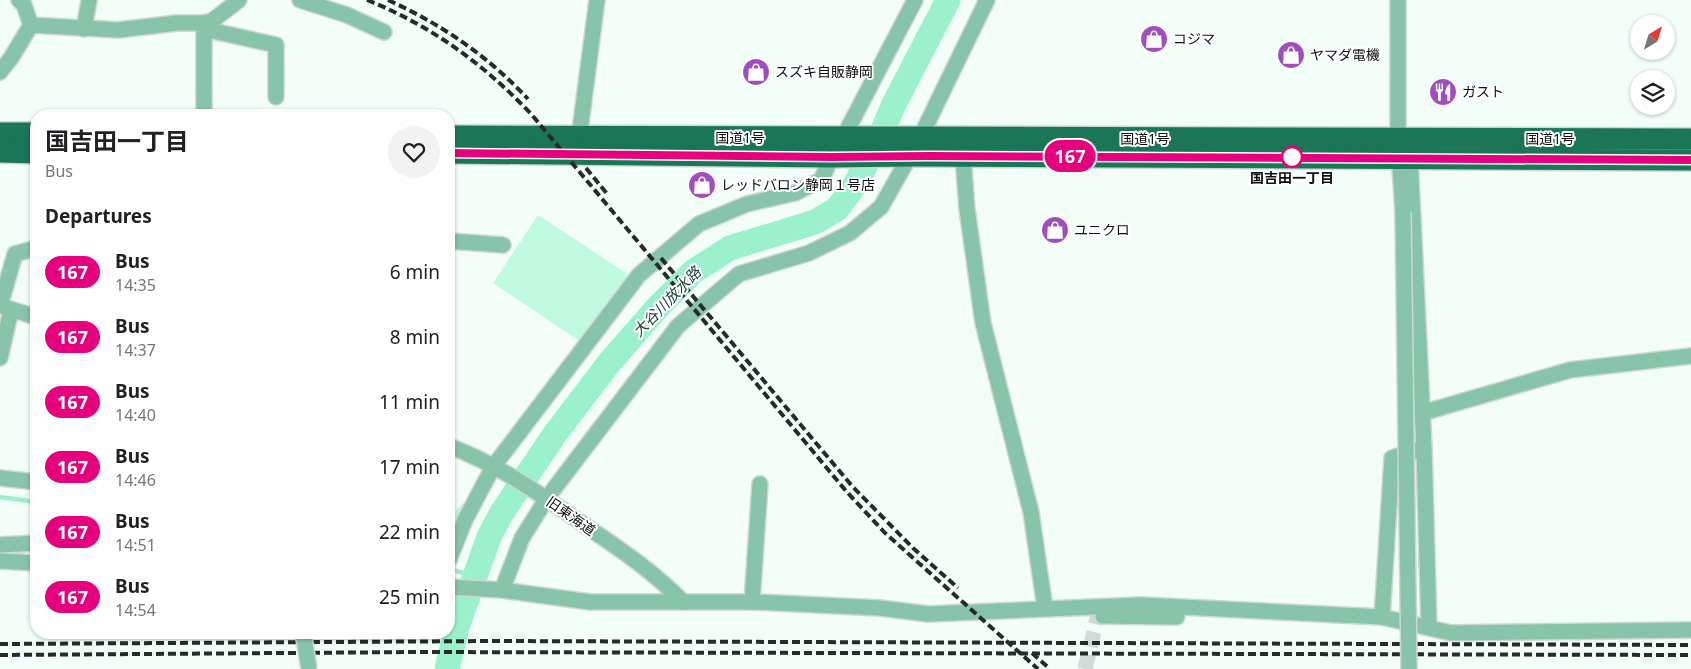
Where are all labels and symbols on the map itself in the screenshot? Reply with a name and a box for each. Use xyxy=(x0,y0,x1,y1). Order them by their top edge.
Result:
north arrow xyxy=(1630,15,1675,60)
shop icon: コジマ xyxy=(1139,24,1169,54)
place label: コジマ xyxy=(1173,29,1215,48)
shop icon: ヤマダ電機 xyxy=(1276,40,1306,70)
place label: ヤマダ電機 xyxy=(1310,45,1380,64)
shop icon: スズキ自販静岡 xyxy=(741,57,771,87)
place label: スズキ自販静岡 xyxy=(775,62,873,81)
restaurant icon: ガスト xyxy=(1428,77,1458,107)
place label: ガスト xyxy=(1462,82,1504,101)
street label: 国道1号 xyxy=(715,128,765,147)
street label: 国道1号 xyxy=(1120,129,1170,148)
street label: 国道1号 xyxy=(1525,129,1575,148)
line badge: 167 xyxy=(1041,140,1099,172)
marker: 国吉田一丁目 xyxy=(1281,146,1303,168)
place label: 国吉田一丁目 xyxy=(1250,168,1334,187)
shop icon: レッドバロン静岡１号店 xyxy=(687,170,717,200)
place label: レッドバロン静岡１号店 xyxy=(721,175,875,194)
shop icon: ユニクロ xyxy=(1040,215,1070,245)
place label: ユニクロ xyxy=(1074,220,1130,239)
water label: 大谷川放水路 xyxy=(628,261,706,341)
street label: 旧東海道 xyxy=(543,492,600,539)

